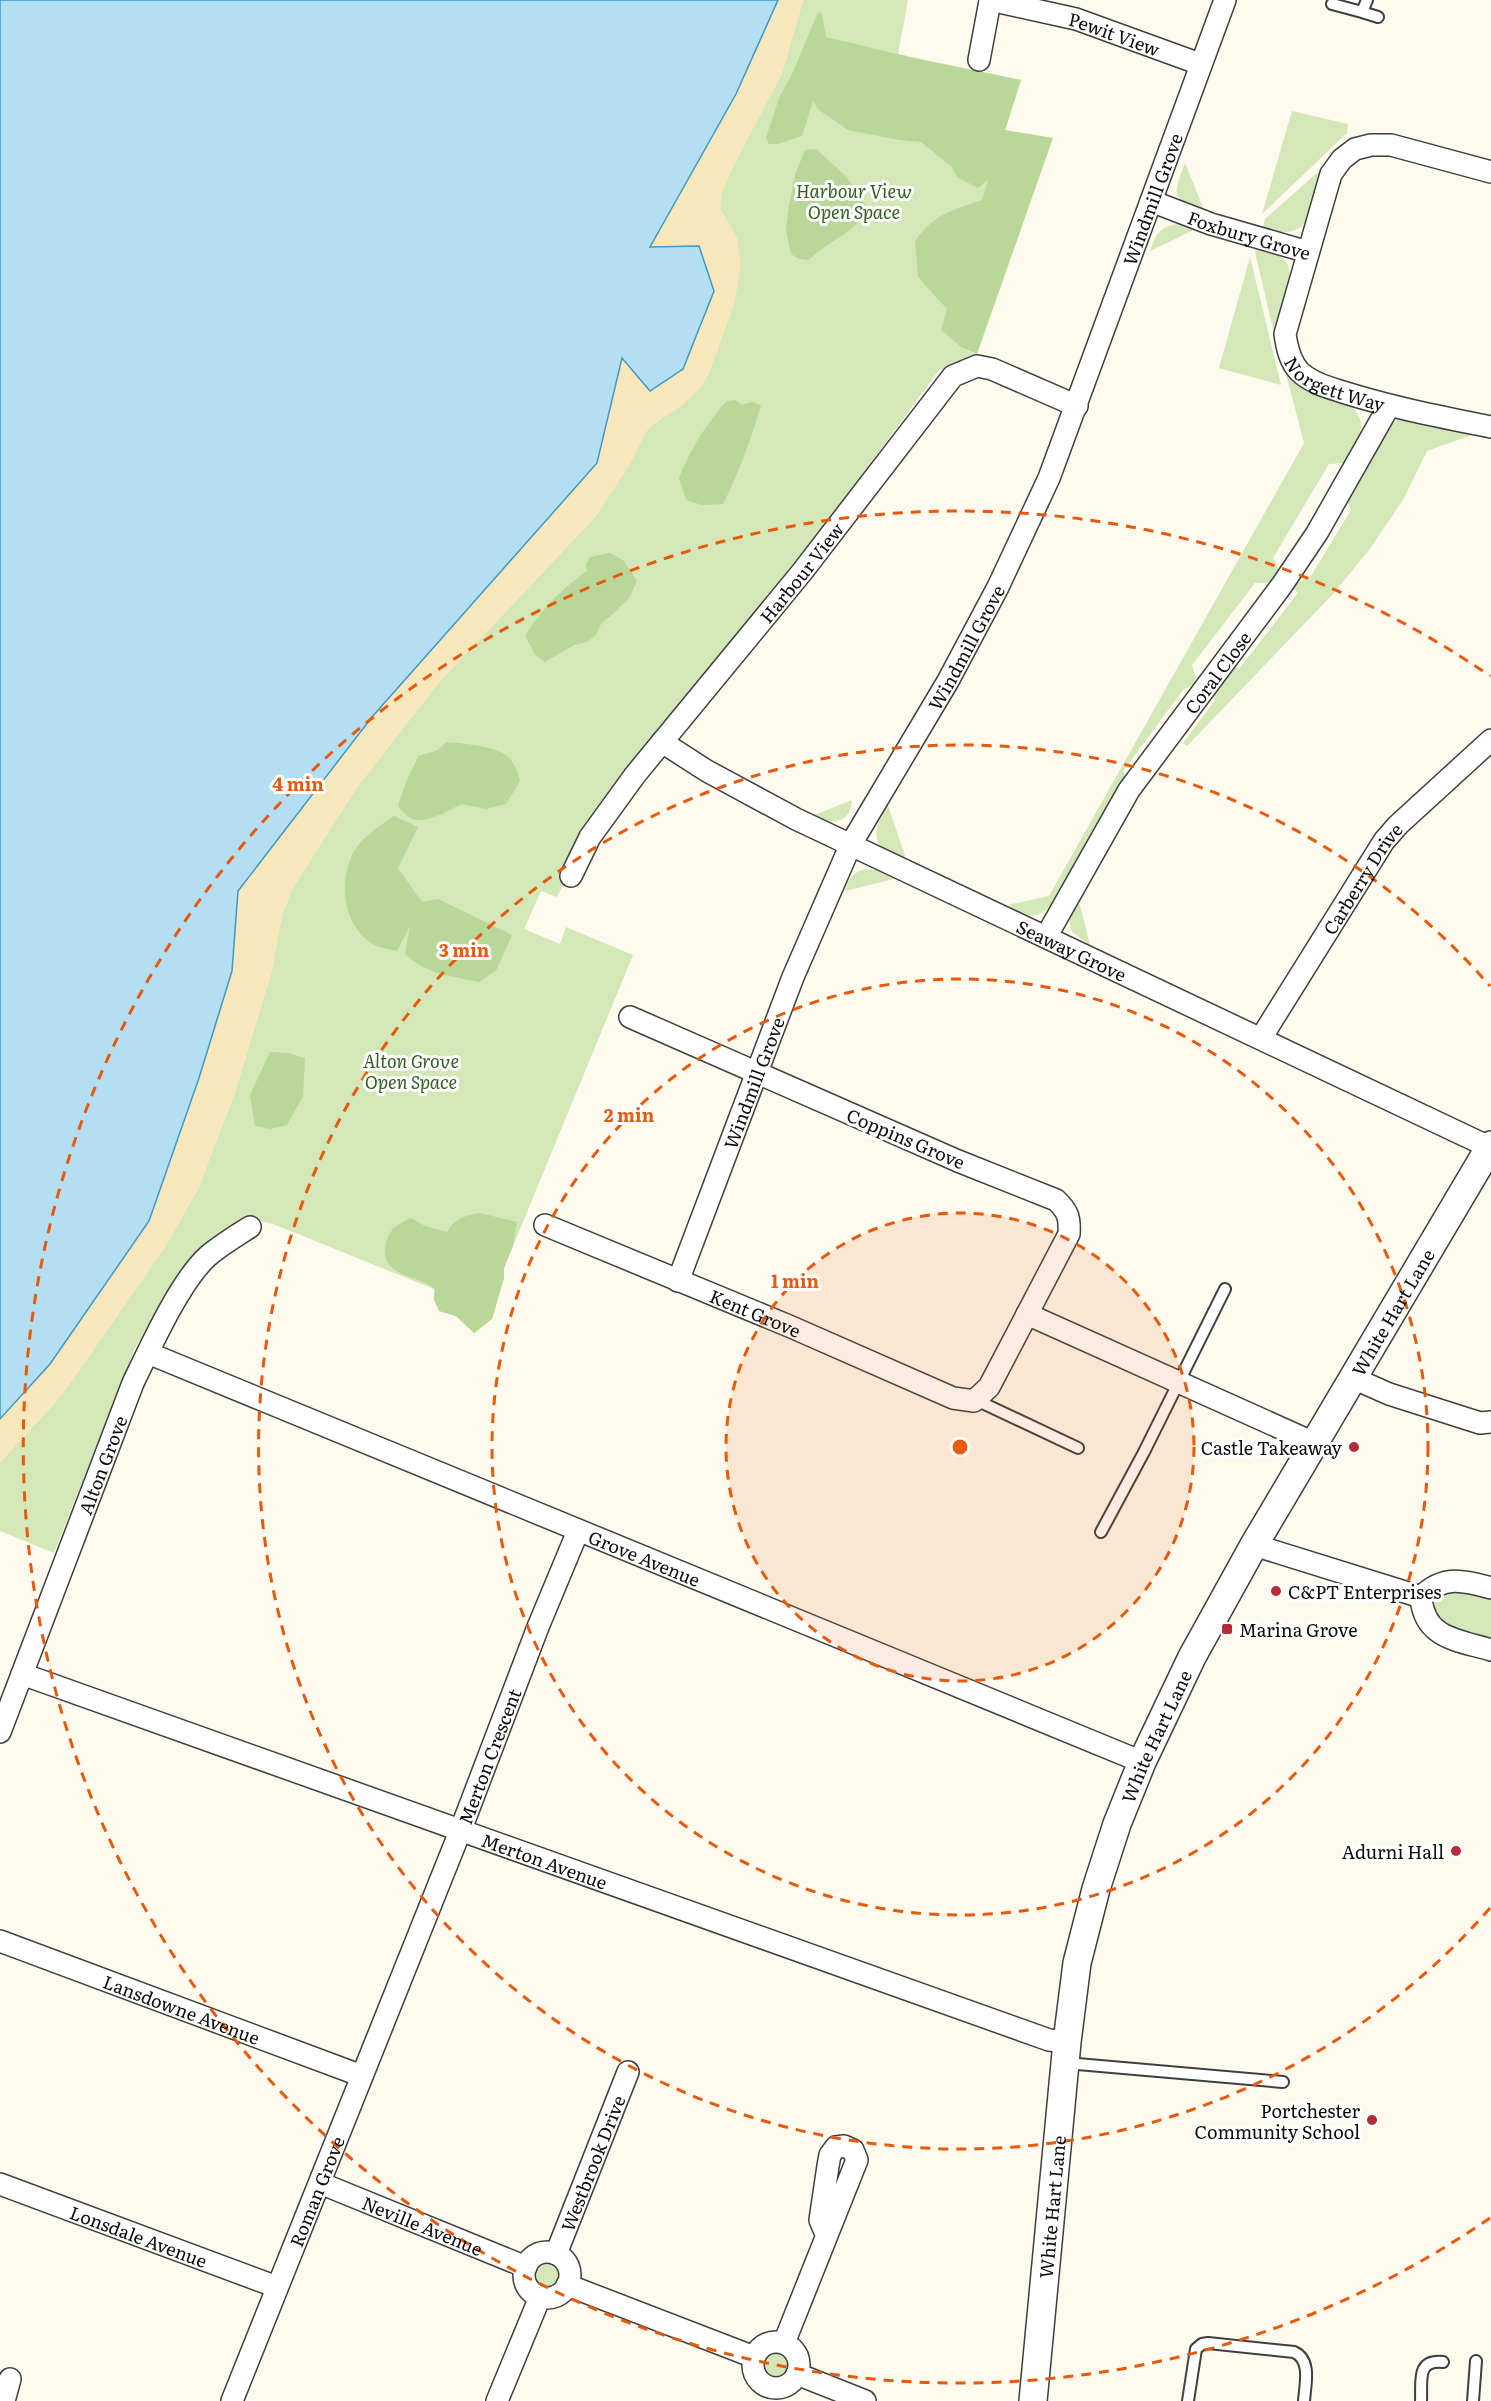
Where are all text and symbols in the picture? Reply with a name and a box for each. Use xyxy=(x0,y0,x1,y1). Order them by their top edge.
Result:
street label: Pewit View xyxy=(1066,4,1164,62)
street label: Windmill Grove xyxy=(1115,129,1188,269)
park label: Harbour View Open Space xyxy=(796,177,912,225)
street label: Foxbury Grove xyxy=(1184,203,1314,266)
street label: Norgett Way xyxy=(1279,351,1389,417)
street label: Harbour View xyxy=(752,516,850,628)
street label: Windmill Grove xyxy=(920,580,1010,715)
street label: Coral Close xyxy=(1177,625,1257,719)
text: 4 min xyxy=(272,770,324,797)
street label: Carberry Drive xyxy=(1316,816,1408,939)
street label: Seaway Grove xyxy=(1012,912,1131,987)
text: 3 min xyxy=(439,936,490,963)
street label: Windmill Grove xyxy=(716,1013,790,1152)
park label: Alton Grove Open Space xyxy=(363,1047,459,1095)
text: 2 min xyxy=(604,1101,655,1128)
street label: Coppins Grove xyxy=(843,1101,969,1175)
street label: White Hart Lane xyxy=(1344,1243,1440,1381)
text: 1 min xyxy=(771,1267,820,1294)
street label: Kent Grove xyxy=(706,1281,806,1343)
street label: Alton Grove xyxy=(71,1411,133,1518)
place label: Castle Takeaway xyxy=(1201,1434,1343,1461)
centre of rings xyxy=(950,1437,970,1457)
marker: Castle Takeaway xyxy=(1347,1440,1361,1454)
street label: Grove Avenue xyxy=(585,1522,705,1592)
place label: C&PT Enterprises xyxy=(1288,1578,1441,1605)
marker: C&PT Enterprises xyxy=(1269,1584,1283,1598)
place label: Marina Grove xyxy=(1239,1616,1358,1643)
marker: Marina Grove xyxy=(1220,1622,1234,1636)
street label: White Hart Lane xyxy=(1114,1665,1198,1806)
street label: Merton Crescent xyxy=(451,1684,527,1828)
street label: Merton Avenue xyxy=(478,1825,611,1895)
place label: Adurni Hall xyxy=(1342,1838,1444,1865)
marker: Adurni Hall xyxy=(1449,1844,1463,1858)
street label: Lansdowne Avenue xyxy=(99,1967,264,2050)
street label: Westbrook Drive xyxy=(553,2091,631,2235)
place label: Portchester Community School xyxy=(1195,2097,1360,2145)
marker: Portchester Community School xyxy=(1365,2113,1379,2127)
street label: Roman Grove xyxy=(282,2132,350,2251)
street label: White Hart Lane xyxy=(1031,2134,1072,2280)
street label: Neville Avenue xyxy=(358,2188,487,2262)
street label: Lonsdale Avenue xyxy=(66,2198,211,2273)

